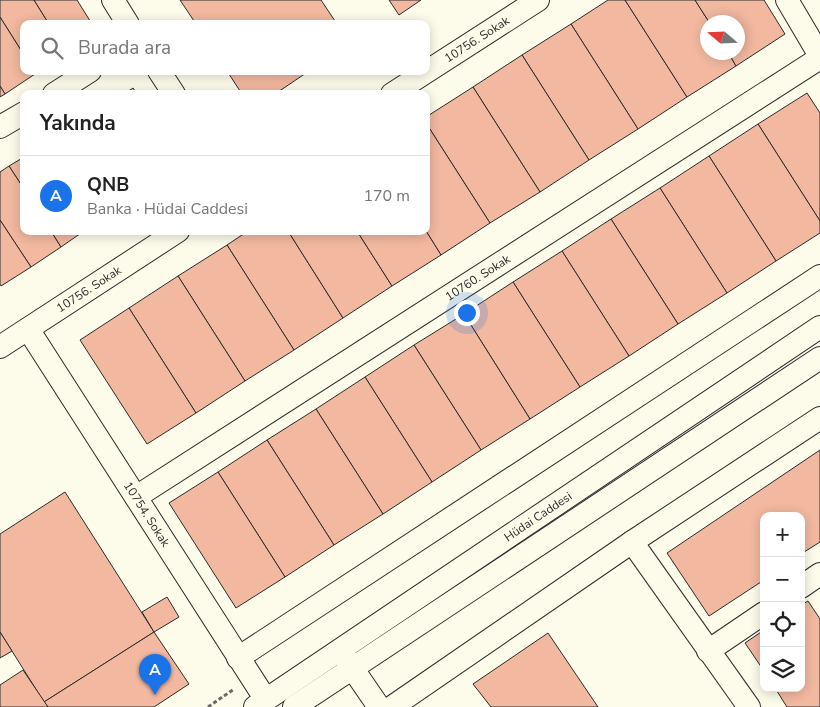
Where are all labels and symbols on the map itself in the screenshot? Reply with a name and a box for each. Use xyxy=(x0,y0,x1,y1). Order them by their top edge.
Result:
street label: 10756. Sokak xyxy=(441,12,513,66)
north arrow xyxy=(700,15,745,60)
street label: 10760. Sokak xyxy=(442,250,514,304)
street label: 10756. Sokak xyxy=(53,262,125,316)
your location xyxy=(454,300,480,326)
street label: 10754. Sokak xyxy=(120,479,174,551)
street label: Hüdai Caddesi xyxy=(501,488,575,545)
pin: A xyxy=(139,654,171,695)

